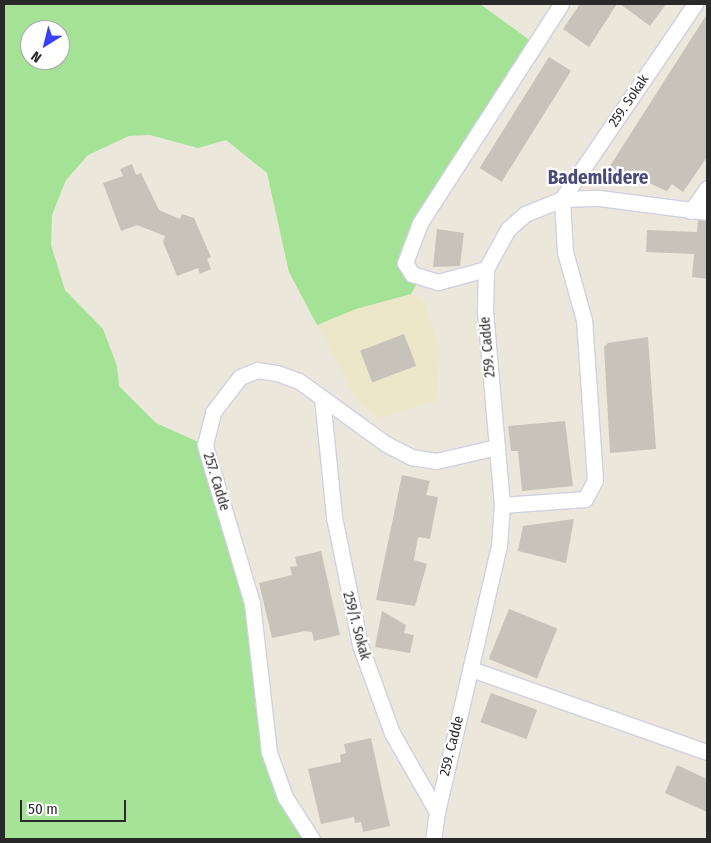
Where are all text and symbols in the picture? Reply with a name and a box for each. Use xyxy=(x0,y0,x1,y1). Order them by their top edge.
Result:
north arrow xyxy=(20,20,70,70)
text: N xyxy=(28,47,45,66)
street label: 259. Sokak xyxy=(605,72,653,130)
district label: Bademlidere xyxy=(548,167,648,189)
street label: 259. Cadde xyxy=(477,316,499,378)
street label: 257. Cadde xyxy=(199,451,233,513)
street label: 259/1. Sokak xyxy=(339,590,373,662)
street label: 259. Cadde xyxy=(436,714,468,778)
scale bar xyxy=(22,790,129,822)
text: 50 m xyxy=(28,800,58,818)

